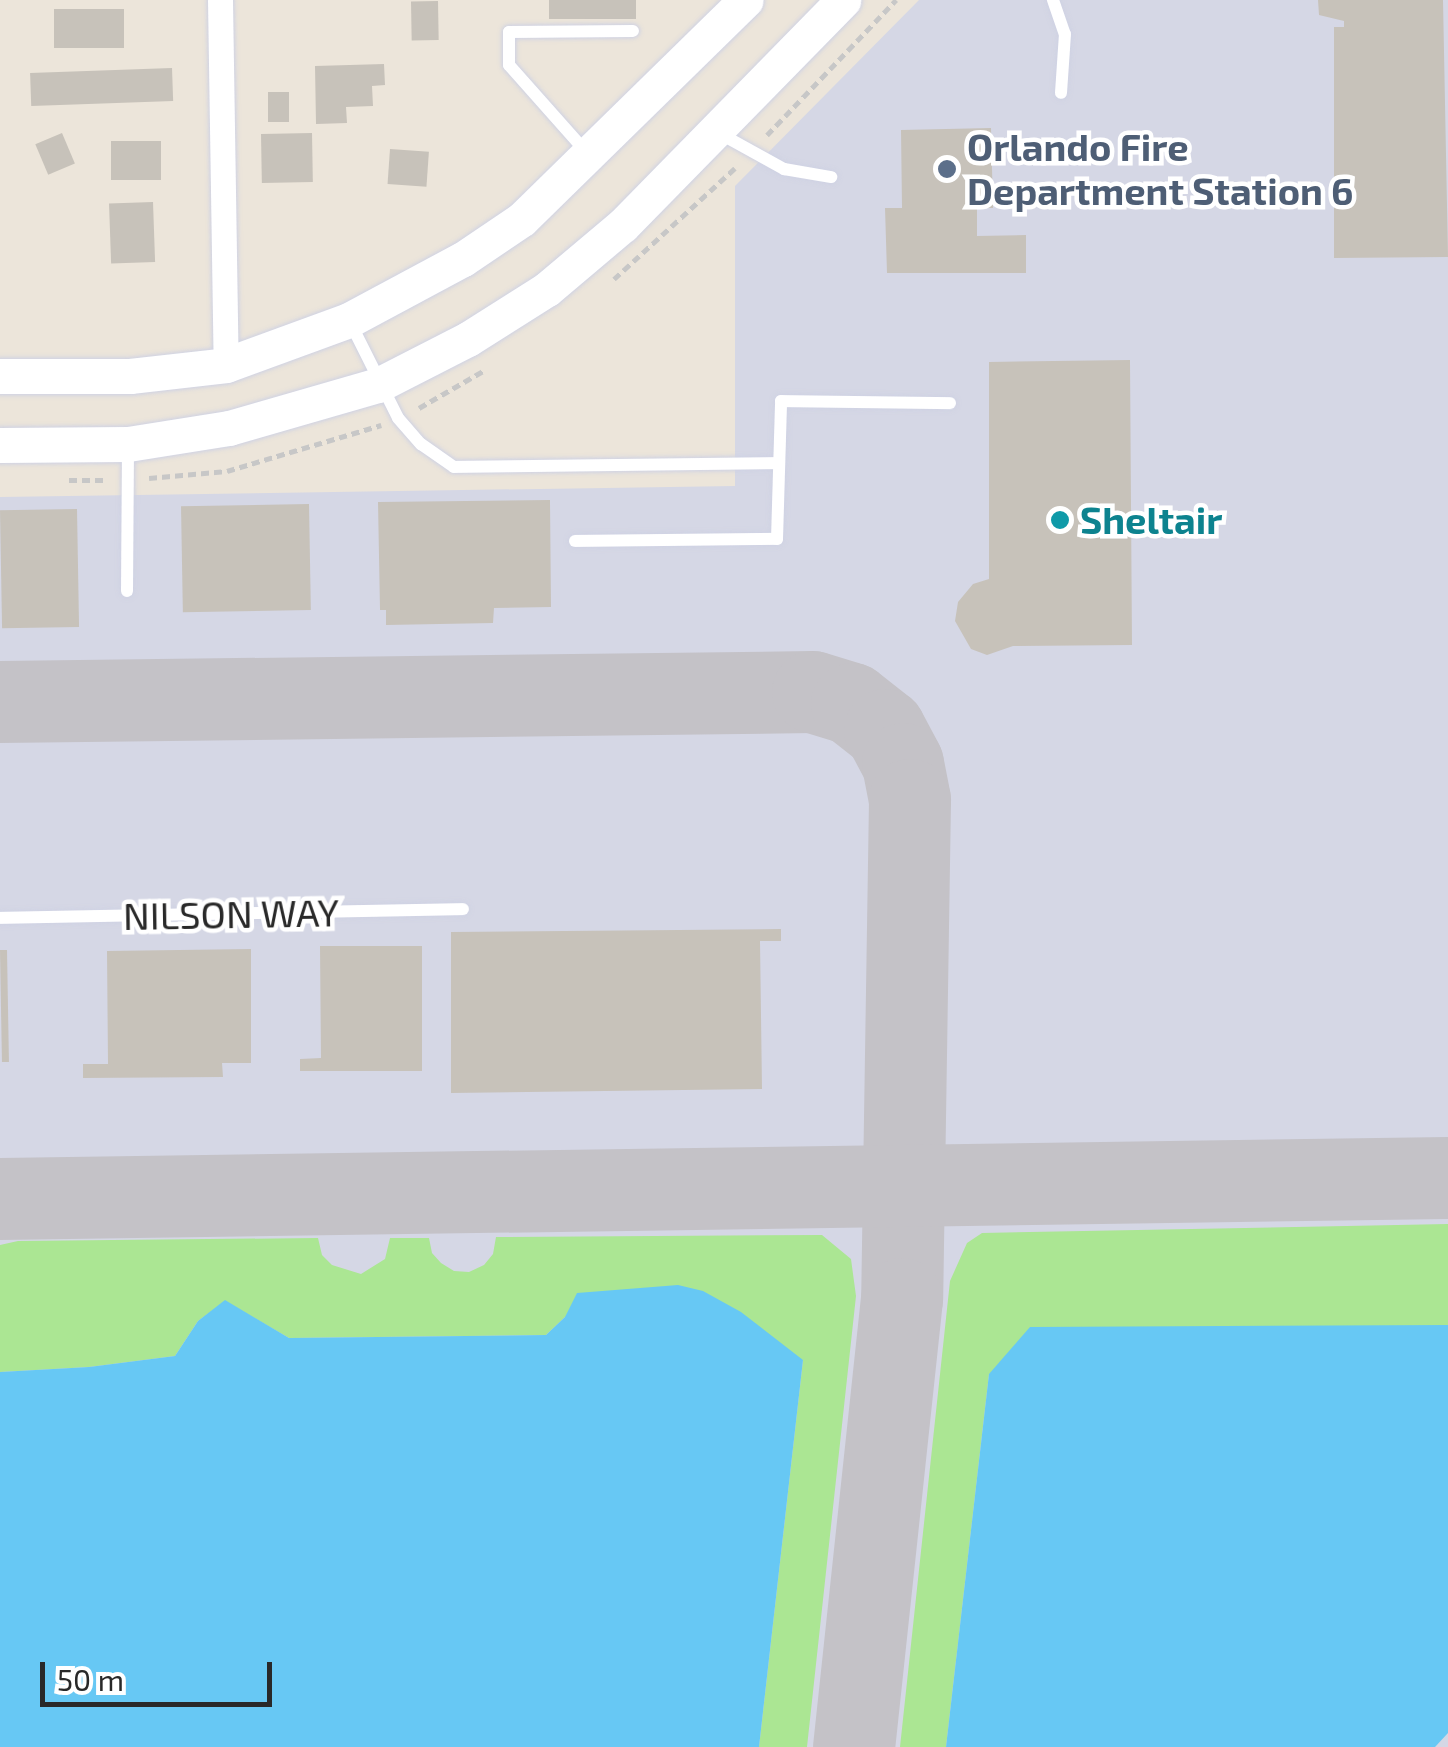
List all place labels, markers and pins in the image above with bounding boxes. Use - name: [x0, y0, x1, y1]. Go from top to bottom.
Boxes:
- place label: Orlando Fire Department Station 6: [967, 124, 1354, 213]
- marker: Orlando Fire Department Station 6: [936, 158, 958, 180]
- place label: Sheltair: [1080, 497, 1222, 543]
- marker: Sheltair: [1049, 509, 1071, 531]

